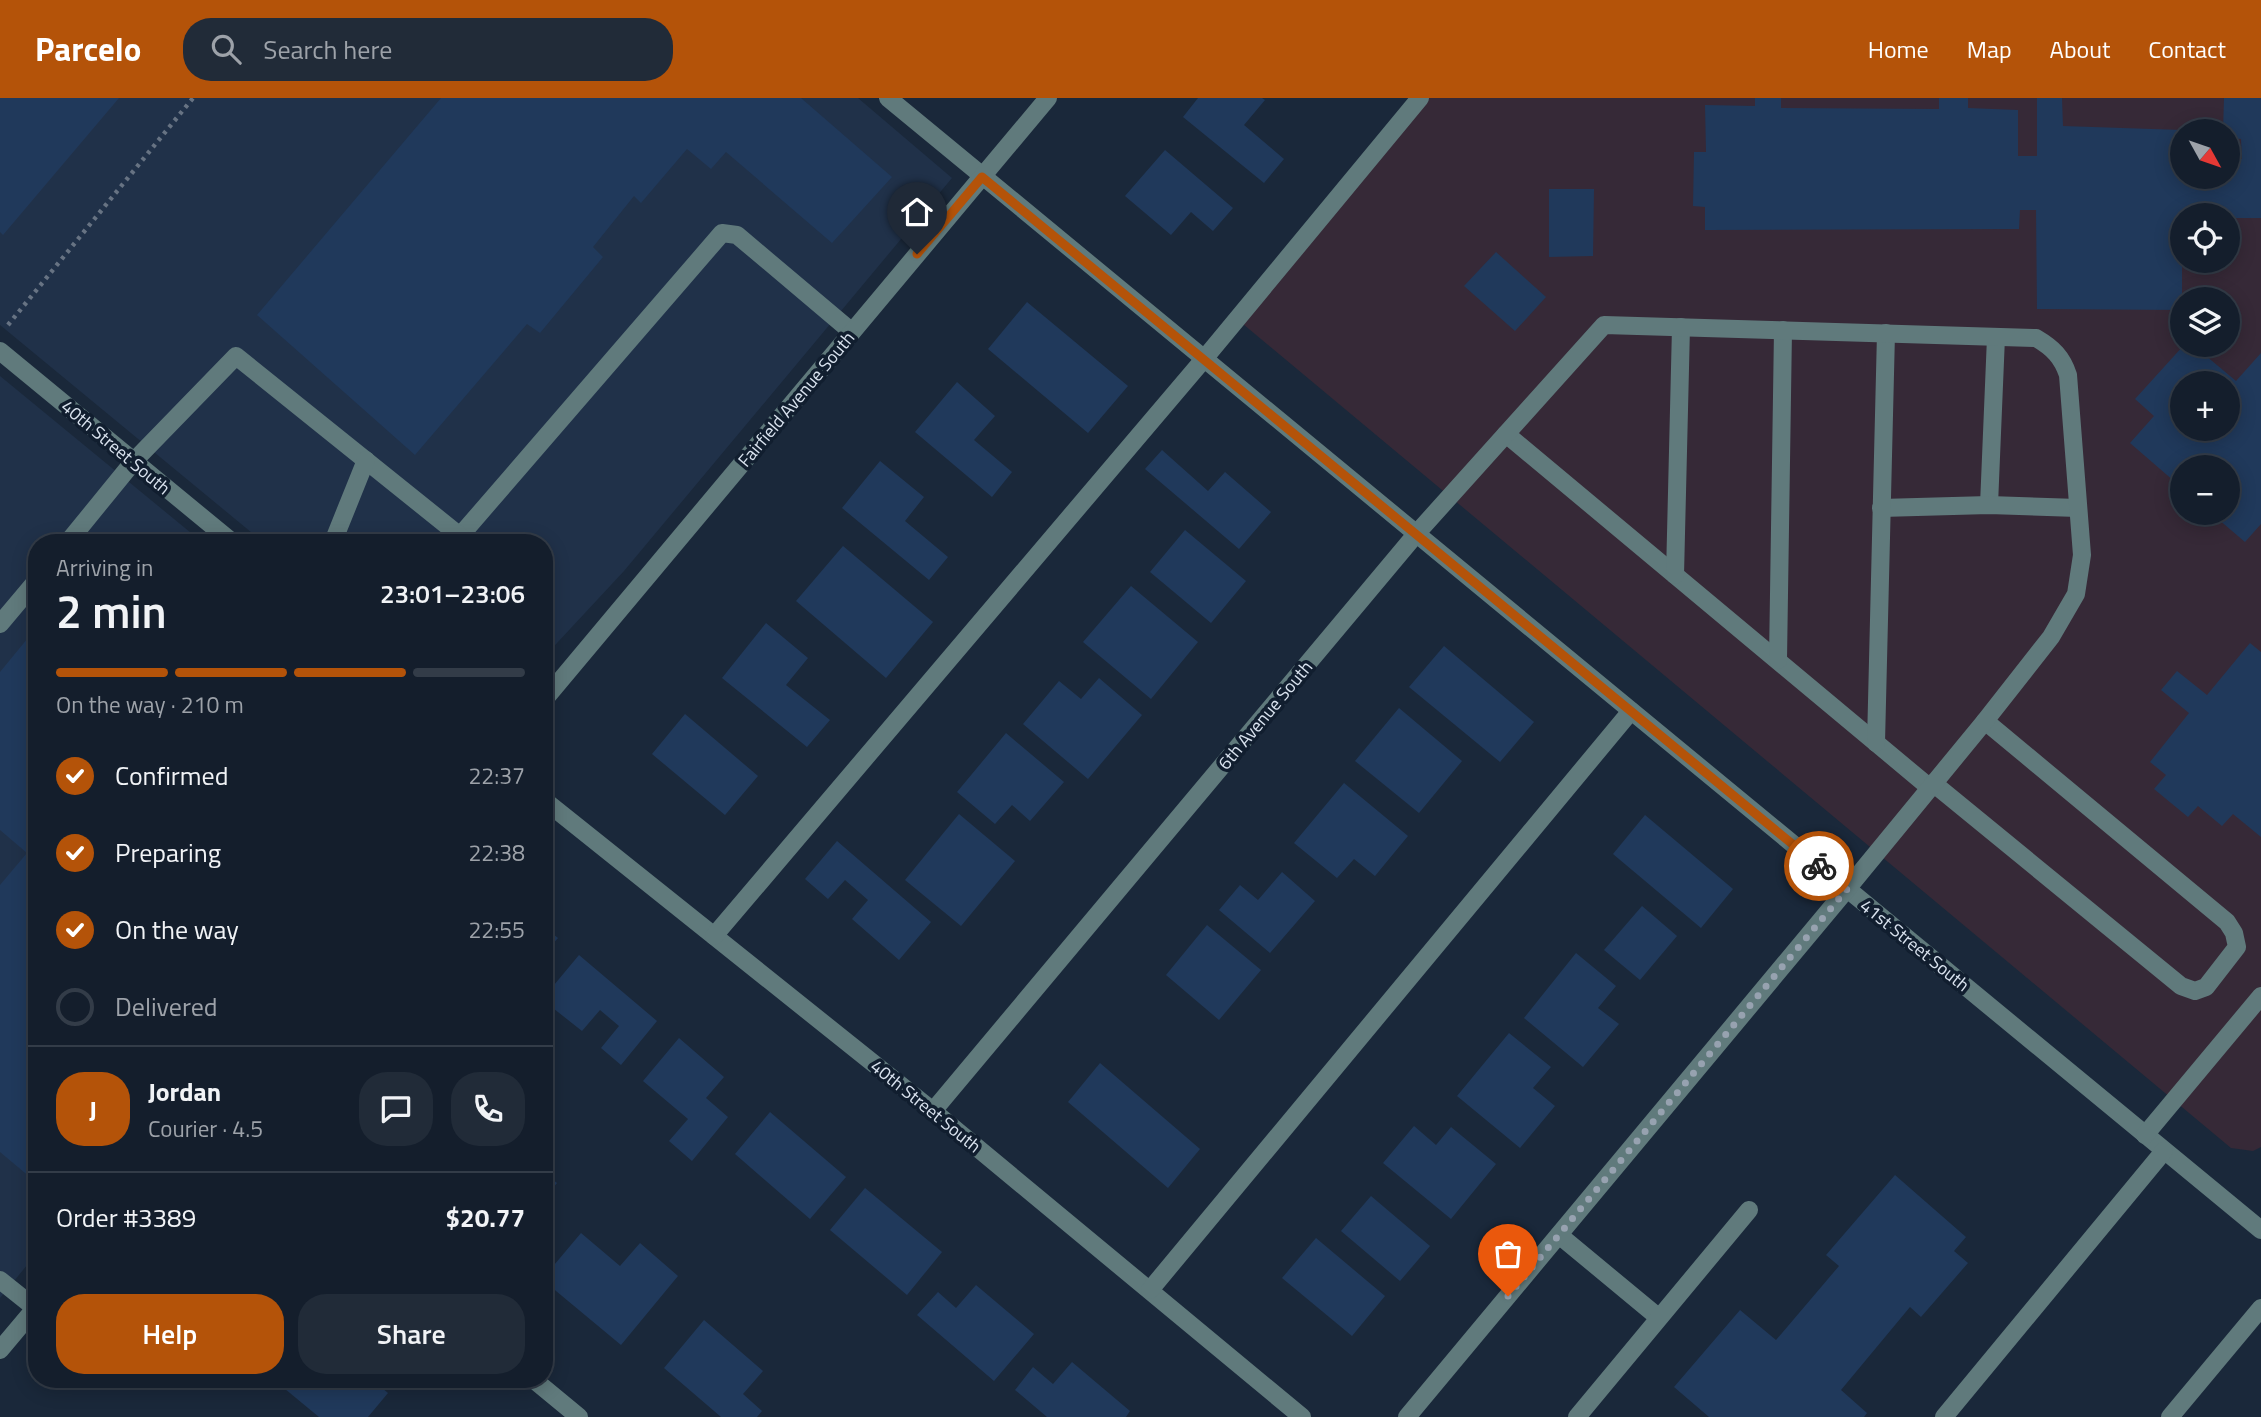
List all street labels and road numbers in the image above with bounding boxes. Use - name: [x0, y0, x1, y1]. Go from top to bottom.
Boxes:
- street label: Fairfield Avenue South: [731, 325, 861, 473]
- street label: 40th Street South: [56, 393, 176, 501]
- street label: 6th Avenue South: [1211, 655, 1319, 775]
- street label: 41st Street South: [1854, 892, 1976, 998]
- street label: 40th Street South: [865, 1053, 987, 1159]

